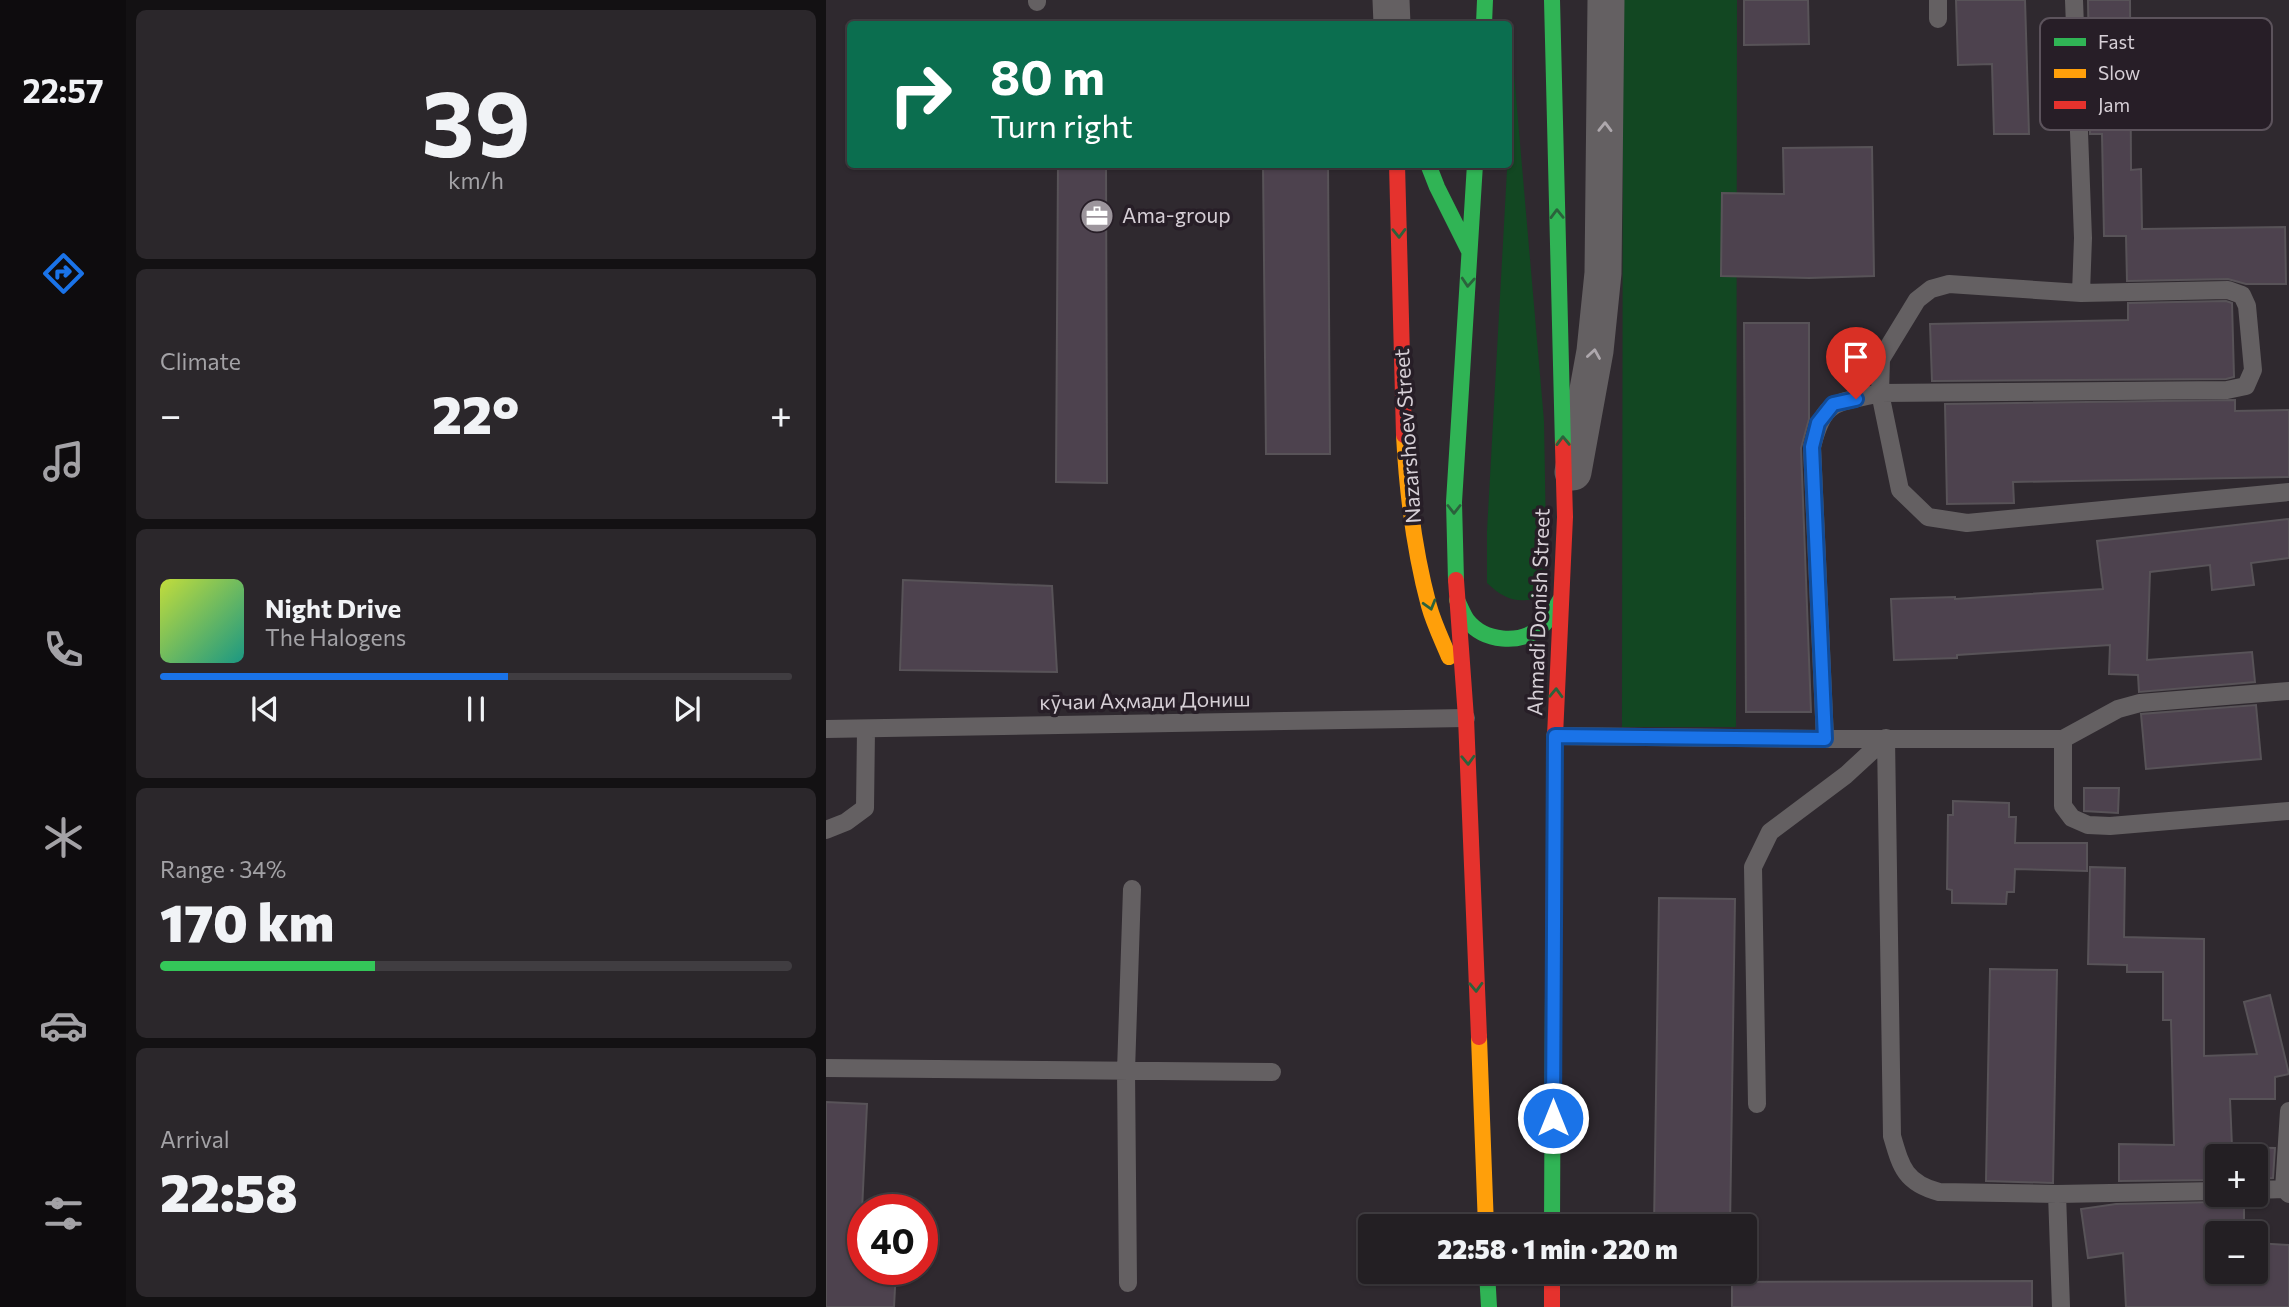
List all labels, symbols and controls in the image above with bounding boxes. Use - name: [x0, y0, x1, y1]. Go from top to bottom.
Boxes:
- legend: [2040, 18, 2272, 130]
- text: Fast: [2098, 30, 2135, 53]
- text: 80 m: [990, 45, 1105, 105]
- icon: right: [875, 49, 966, 140]
- text: Slow: [2098, 61, 2140, 84]
- text: 39: [421, 64, 531, 176]
- text: 22:57: [22, 70, 104, 110]
- text: Jam: [2098, 93, 2130, 116]
- text: Turn right: [990, 105, 1133, 145]
- one-way arrow: [1597, 121, 1613, 132]
- text: km/h: [448, 166, 504, 194]
- office icon: Ama-group: [1078, 197, 1116, 235]
- place label: Ama-group: [1122, 202, 1231, 227]
- one-way arrow: [1549, 208, 1564, 219]
- one-way arrow: [1391, 228, 1407, 238]
- icon: directions: [39, 249, 88, 298]
- one-way arrow: [1460, 276, 1475, 287]
- pin: [1826, 327, 1886, 399]
- icon: arrive: [1837, 338, 1875, 376]
- text: Climate: [160, 347, 241, 375]
- street label: Nazarshoev Street: [1388, 348, 1425, 524]
- one-way arrow: [1587, 348, 1602, 360]
- text: 22°: [432, 381, 519, 445]
- text: −: [160, 390, 182, 437]
- text: +: [770, 390, 792, 437]
- one-way arrow: [1555, 436, 1570, 447]
- icon: music: [39, 437, 88, 486]
- one-way arrow: [1446, 504, 1462, 514]
- street label: Ahmadi Donish Street: [1521, 508, 1554, 716]
- text: Night Drive: [265, 592, 401, 623]
- one-way arrow: [1422, 598, 1436, 610]
- text: The Halogens: [265, 623, 406, 651]
- icon: phone: [39, 625, 88, 674]
- street label: кӯчаи Аҳмади Дониш: [1039, 685, 1251, 714]
- one-way arrow: [1549, 687, 1564, 698]
- icon: previous: [246, 690, 284, 728]
- icon: pause: [457, 690, 495, 728]
- icon: next: [668, 690, 706, 728]
- one-way arrow: [1460, 755, 1475, 766]
- icon: climate: [39, 813, 88, 862]
- text: Range · 34%: [160, 855, 286, 883]
- text: 170 km: [160, 889, 334, 953]
- one-way arrow: [1469, 982, 1484, 993]
- icon: car: [39, 1001, 88, 1050]
- position arrow: [1516, 1081, 1590, 1155]
- text: Arrival: [160, 1125, 230, 1153]
- map controls: [2205, 1144, 2268, 1284]
- button: +: [2205, 1144, 2268, 1207]
- text: 22:58: [160, 1159, 298, 1223]
- icon: filters: [39, 1189, 88, 1238]
- speed limit sign: 40: [847, 1194, 938, 1285]
- button: −: [2205, 1221, 2268, 1284]
- text: 22:58 · 1 min · 220 m: [1437, 1233, 1678, 1264]

